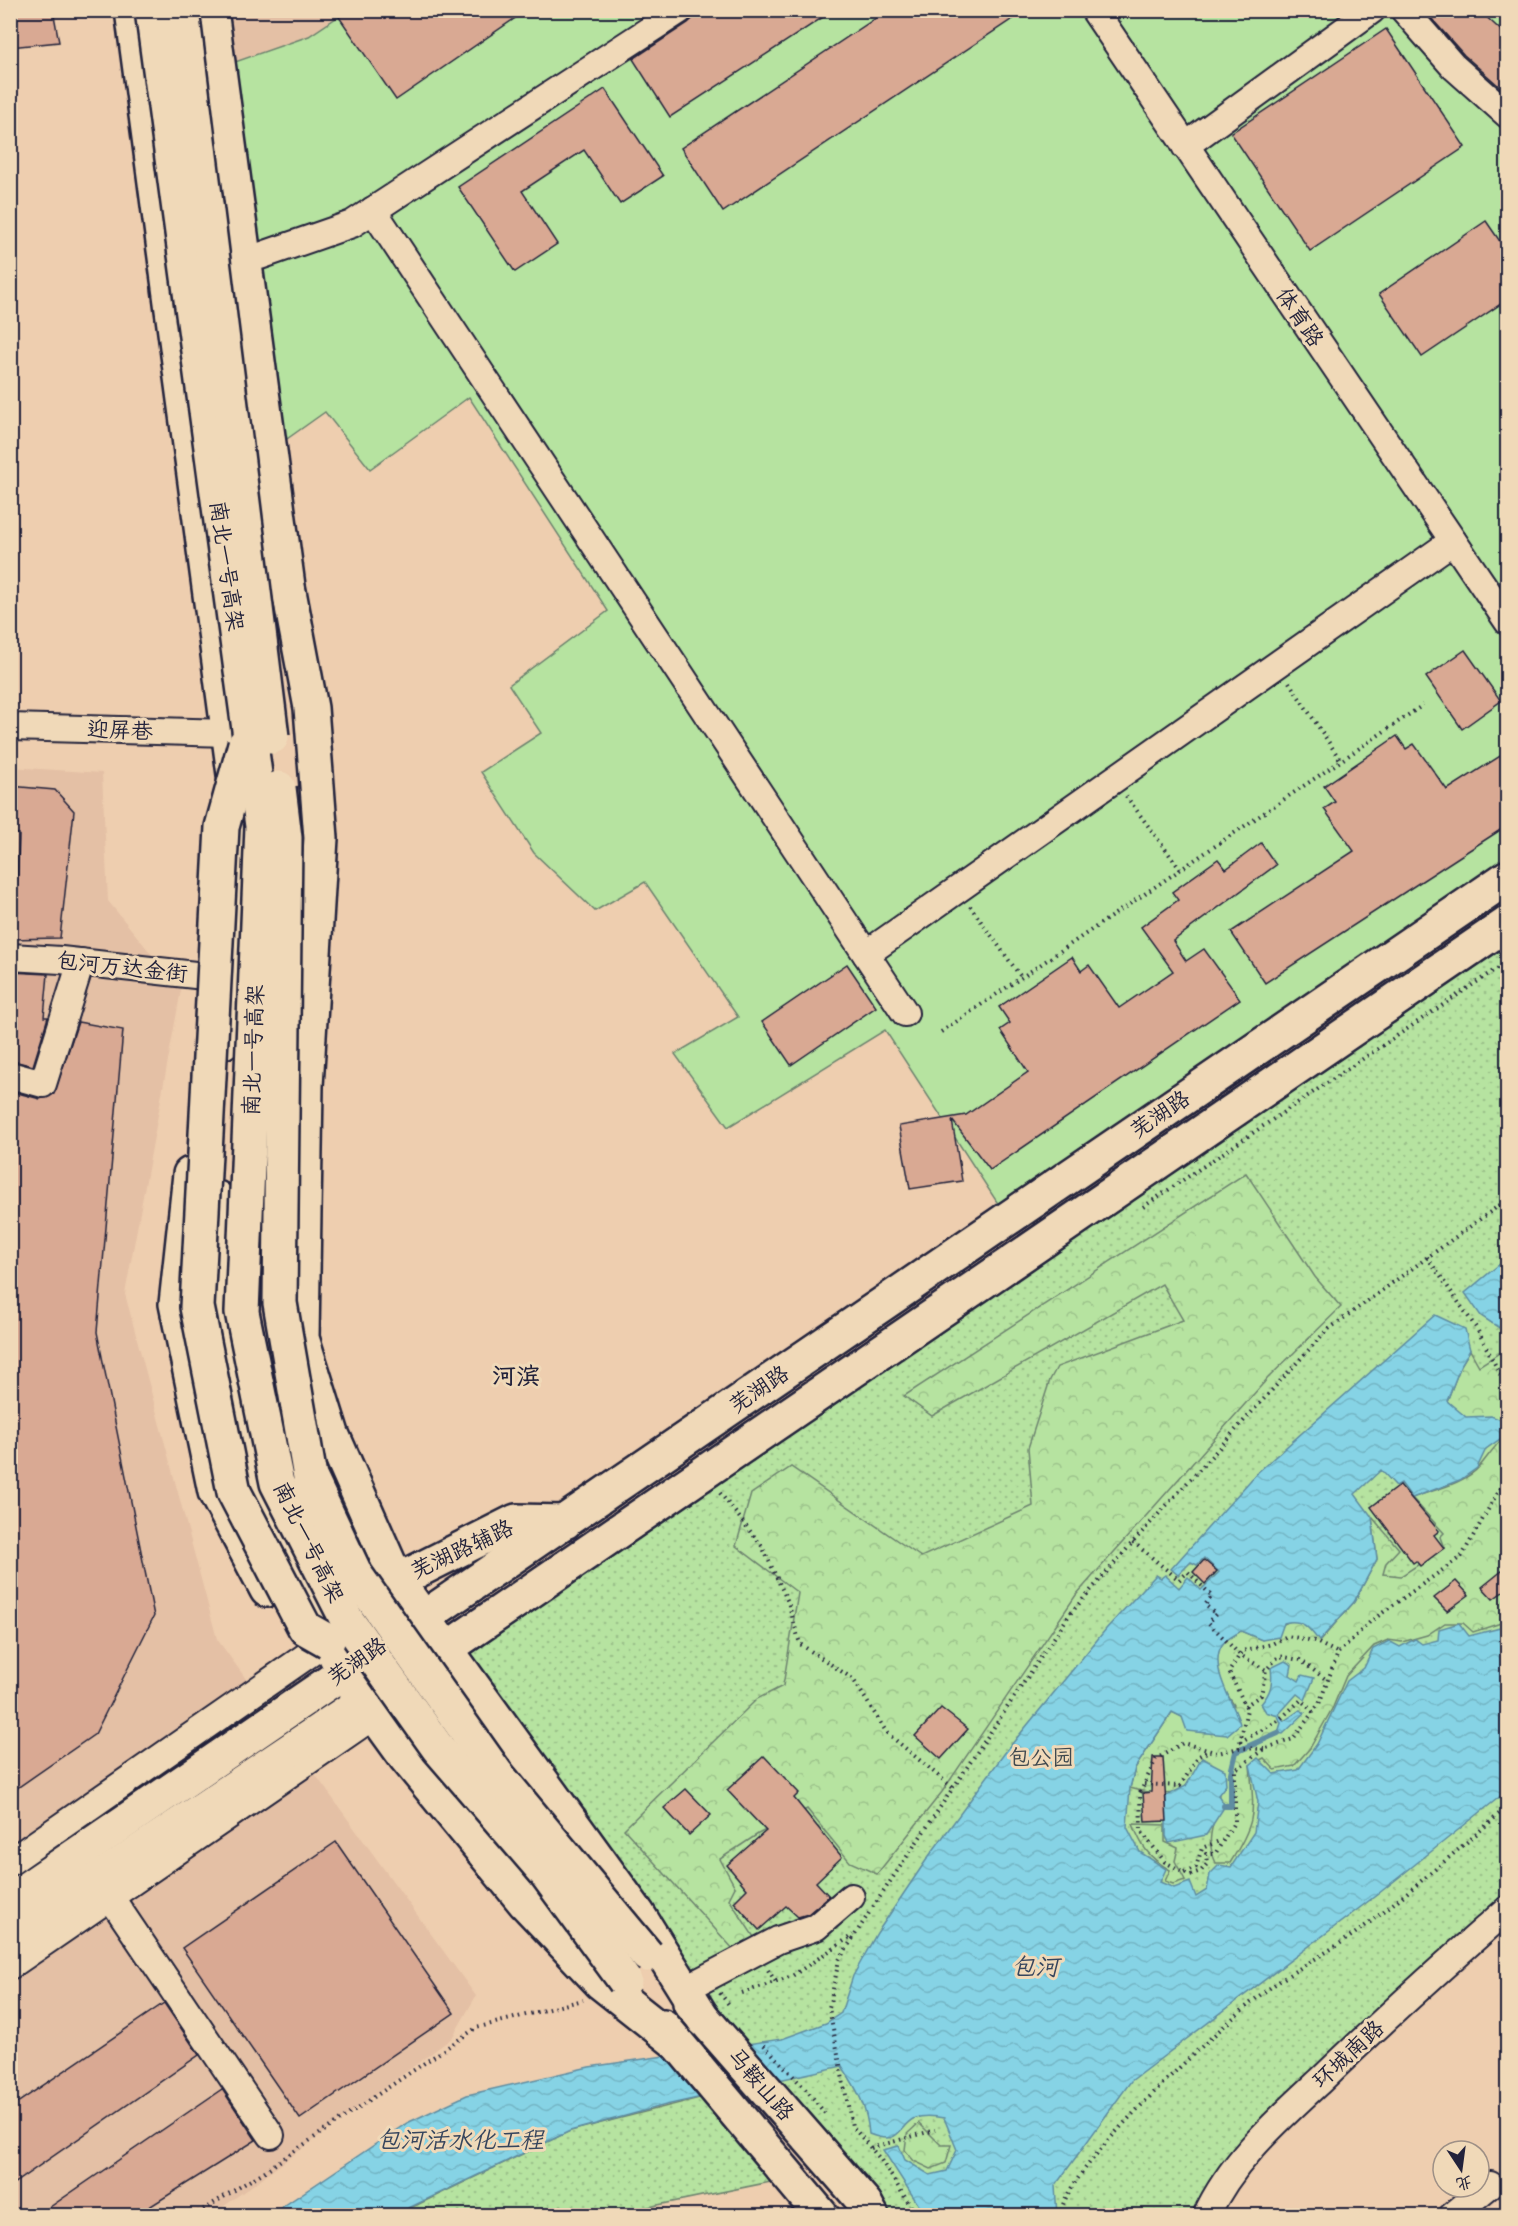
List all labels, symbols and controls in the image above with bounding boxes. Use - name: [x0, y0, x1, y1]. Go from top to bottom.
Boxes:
- street label: 体育路: [1270, 282, 1330, 352]
- street label: 南北一号高架: [203, 499, 251, 633]
- street label: 迎屏巷: [87, 714, 153, 746]
- street label: 包河万达金街: [55, 946, 189, 988]
- street label: 南北一号高架: [236, 984, 270, 1116]
- street label: 芜湖路: [1125, 1084, 1195, 1144]
- street label: 芜湖路: [724, 1359, 794, 1419]
- district label: 河滨: [492, 1360, 540, 1392]
- street label: 南北一号高架: [267, 1476, 351, 1608]
- street label: 芜湖路辅路: [406, 1513, 518, 1585]
- street label: 芜湖路: [322, 1630, 392, 1692]
- park label: 包公园: [1008, 1743, 1074, 1772]
- water label: 包河: [1011, 1951, 1063, 1983]
- street label: 环城南路: [1306, 2013, 1390, 2095]
- street label: 马鞍山路: [721, 2041, 801, 2127]
- water label: 包河活水化工程: [376, 2124, 545, 2156]
- north arrow: [1431, 2139, 1491, 2199]
- text: 北: [1454, 2171, 1474, 2195]

